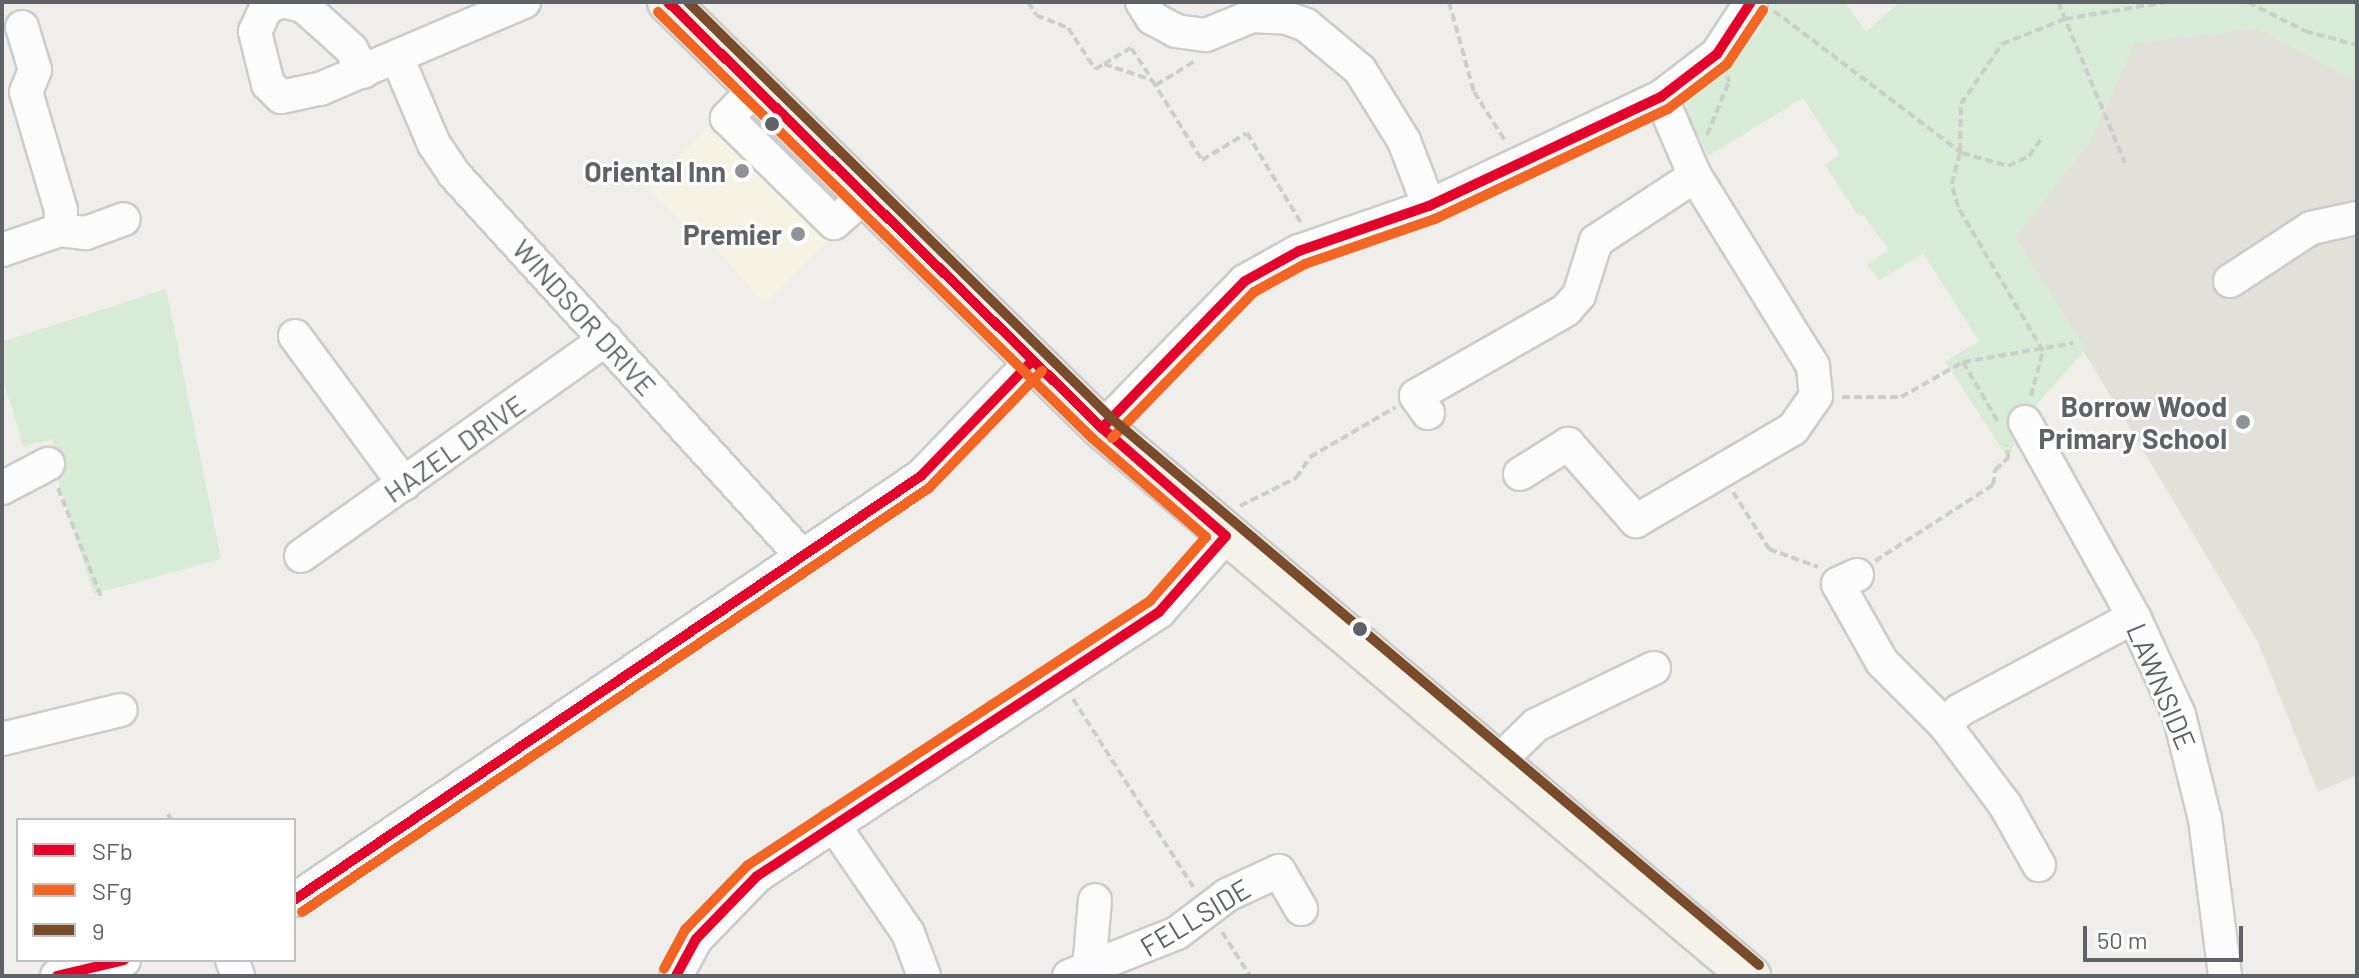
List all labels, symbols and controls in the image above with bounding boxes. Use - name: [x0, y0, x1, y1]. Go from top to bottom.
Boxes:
- unlabelled marker: [764, 116, 780, 132]
- place label: Oriental Inn: [584, 154, 726, 188]
- marker: Oriental Inn: [733, 162, 751, 180]
- place label: Premier: [683, 217, 782, 251]
- marker: Premier: [789, 225, 807, 243]
- street label: WINDSOR DRIVE: [506, 232, 664, 402]
- street label: HAZEL DRIVE: [377, 387, 531, 509]
- place label: Borrow Wood Primary School: [2039, 389, 2227, 455]
- marker: Borrow Wood Primary School: [2234, 413, 2252, 431]
- street label: LAWNSIDE: [2120, 618, 2204, 754]
- unlabelled marker: [1352, 621, 1368, 637]
- legend: [16, 818, 296, 962]
- text: SFb: [92, 836, 133, 865]
- street label: FELLSIDE: [1134, 871, 1256, 963]
- text: SFg: [92, 876, 132, 905]
- scale bar: [2087, 910, 2247, 960]
- text: 9: [92, 916, 105, 945]
- text: 50 m: [2097, 925, 2148, 954]

